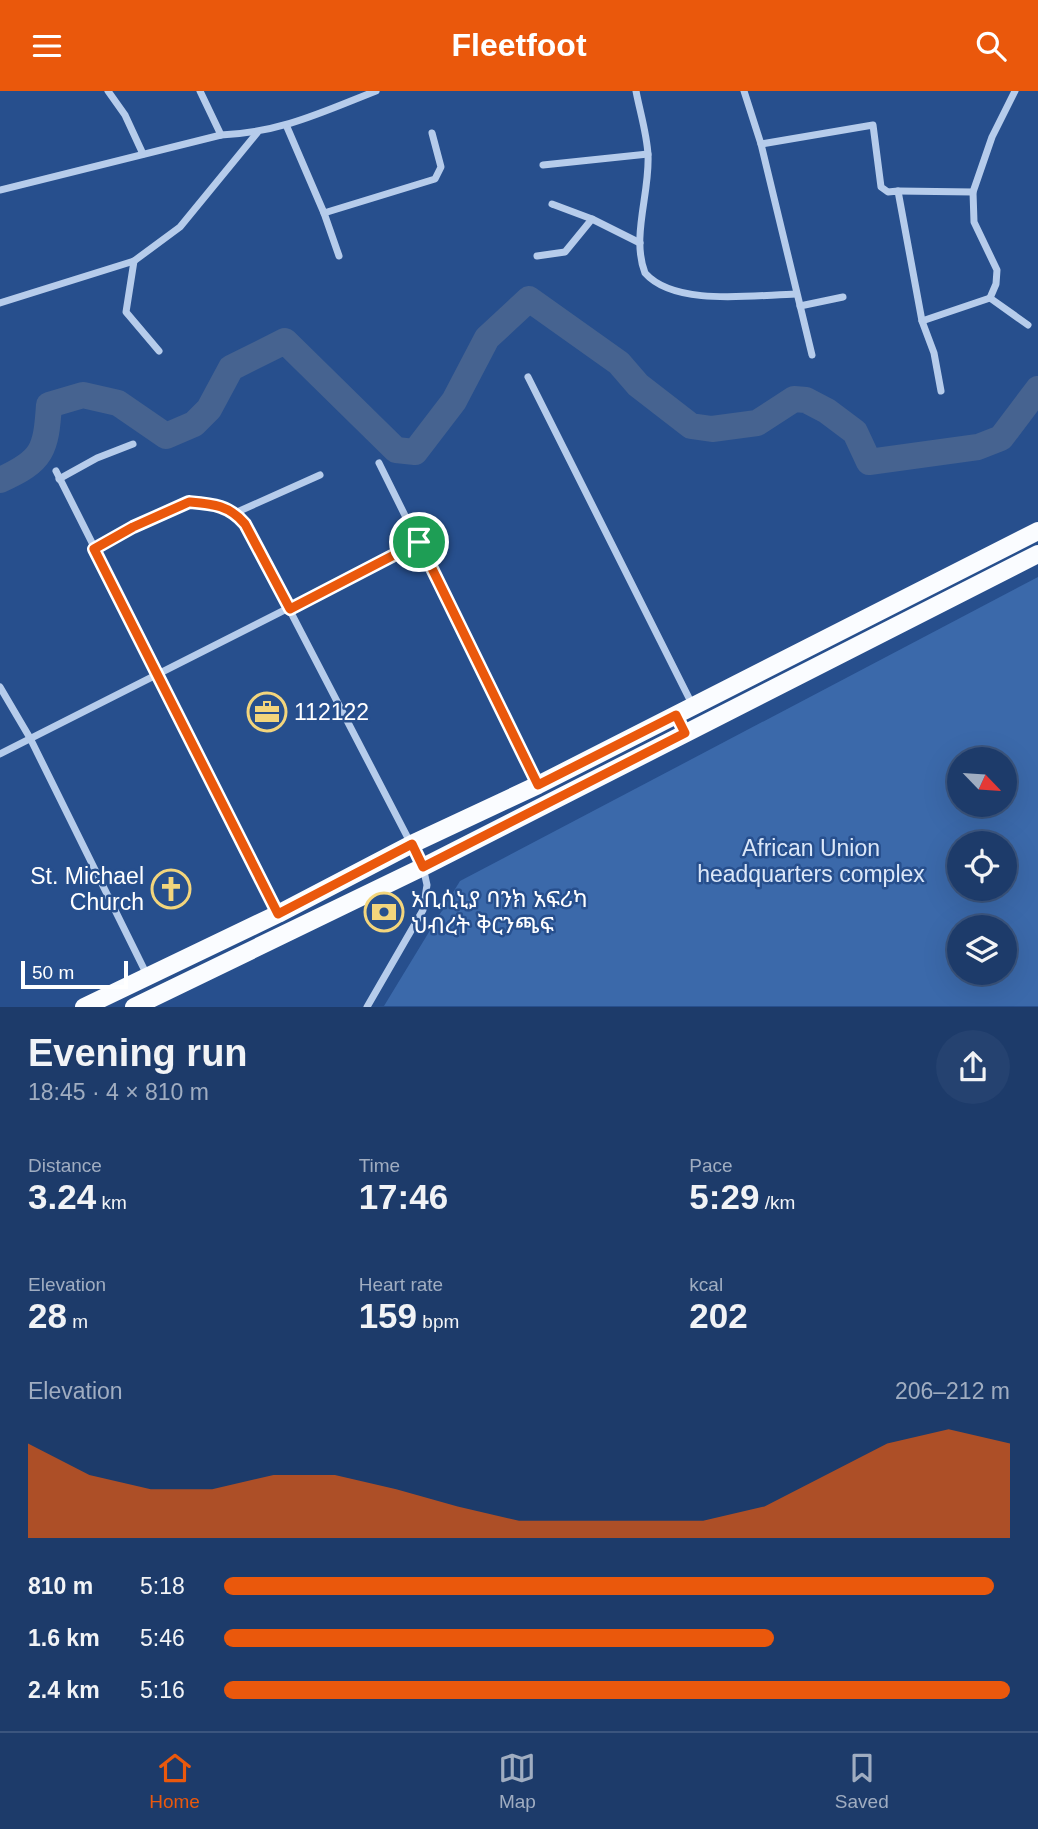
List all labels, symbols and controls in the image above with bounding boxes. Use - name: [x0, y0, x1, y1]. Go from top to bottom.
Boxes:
- icon: menu: [28, 27, 66, 65]
- text: Fleetfoot: [451, 27, 587, 63]
- icon: search: [972, 27, 1010, 65]
- pin: [389, 512, 449, 572]
- icon: arrive: [400, 523, 438, 561]
- office icon: 112122: [246, 691, 288, 733]
- place label: 112122: [294, 699, 369, 725]
- north arrow: [947, 747, 1017, 817]
- map controls: [947, 747, 1017, 985]
- button: locate: [947, 831, 1017, 901]
- park label: African Union headquarters complex: [697, 835, 925, 887]
- place label: St. Michael Church: [30, 863, 144, 915]
- church icon: St. Michael Church: [150, 868, 192, 910]
- place label: አቢሲኒያ ባንክ አፍሪካ ህብረት ቅርንጫፍ: [411, 886, 588, 938]
- bank icon: አቢሲኒያ ባንክ አፍሪካ ህብረት ቅርንጫፍ: [363, 891, 405, 933]
- button: layers: [947, 915, 1017, 985]
- scale bar: [21, 957, 128, 989]
- text: 50 m: [32, 962, 74, 983]
- button: share: [936, 1030, 1010, 1104]
- text: Evening run: [28, 1032, 248, 1074]
- text: 18:45 · 4 × 810 m: [28, 1079, 209, 1105]
- text: Distance: [28, 1155, 102, 1176]
- text: Time: [359, 1155, 400, 1176]
- text: Pace: [689, 1155, 733, 1176]
- text: 3.24: [28, 1177, 96, 1216]
- text: 17:46: [359, 1177, 448, 1216]
- text: 5:29: [689, 1177, 759, 1216]
- text: km: [96, 1192, 127, 1213]
- text: /km: [759, 1192, 795, 1213]
- text: Elevation: [28, 1274, 106, 1295]
- text: Heart rate: [359, 1274, 443, 1295]
- text: kcal: [689, 1274, 723, 1295]
- text: 28: [28, 1296, 67, 1335]
- text: 159: [359, 1296, 417, 1335]
- text: 202: [689, 1296, 748, 1335]
- text: m: [67, 1311, 88, 1332]
- text: bpm: [417, 1311, 459, 1332]
- text: Elevation: [28, 1378, 123, 1404]
- text: 206–212 m: [895, 1378, 1010, 1404]
- text: 810 m: [28, 1573, 93, 1599]
- text: 5:18: [140, 1573, 185, 1599]
- text: 1.6 km: [28, 1625, 100, 1651]
- text: 5:46: [140, 1625, 185, 1651]
- text: 2.4 km: [28, 1677, 100, 1703]
- text: 5:16: [140, 1677, 185, 1703]
- tab: Home: [149, 1749, 200, 1813]
- tab: Map: [498, 1749, 536, 1813]
- tab: Saved: [835, 1749, 889, 1813]

